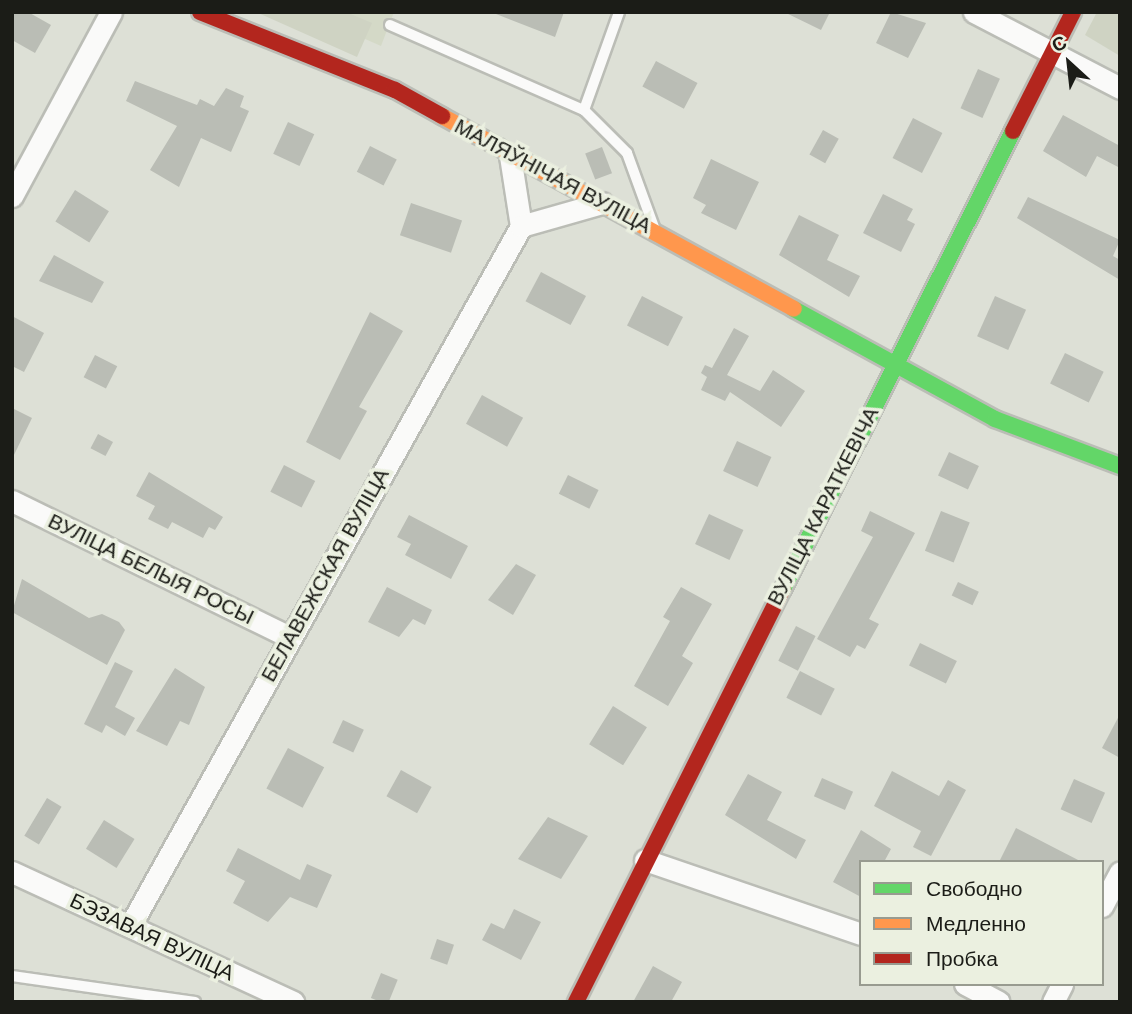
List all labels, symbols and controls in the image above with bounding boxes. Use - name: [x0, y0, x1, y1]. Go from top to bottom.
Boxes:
- north arrow: [1034, 28, 1104, 98]
- text: С: [1048, 31, 1070, 56]
- street label: МАЛЯЎНІЧАЯ ВУЛІЦА: [450, 113, 656, 239]
- street label: ВУЛІЦА КАРАТКЕВІЧА: [762, 403, 884, 609]
- street label: БЕЛАВЕЖСКАЯ ВУЛІЦА: [256, 464, 394, 686]
- street label: ВУЛІЦА БЕЛЫЯ РОСЫ: [44, 508, 258, 630]
- legend: [859, 860, 1104, 986]
- text: Свободно: [926, 877, 1023, 900]
- street label: БЭЗАВАЯ ВУЛІЦА: [66, 888, 238, 986]
- text: Медленно: [926, 912, 1026, 935]
- text: Пробка: [926, 947, 998, 970]

